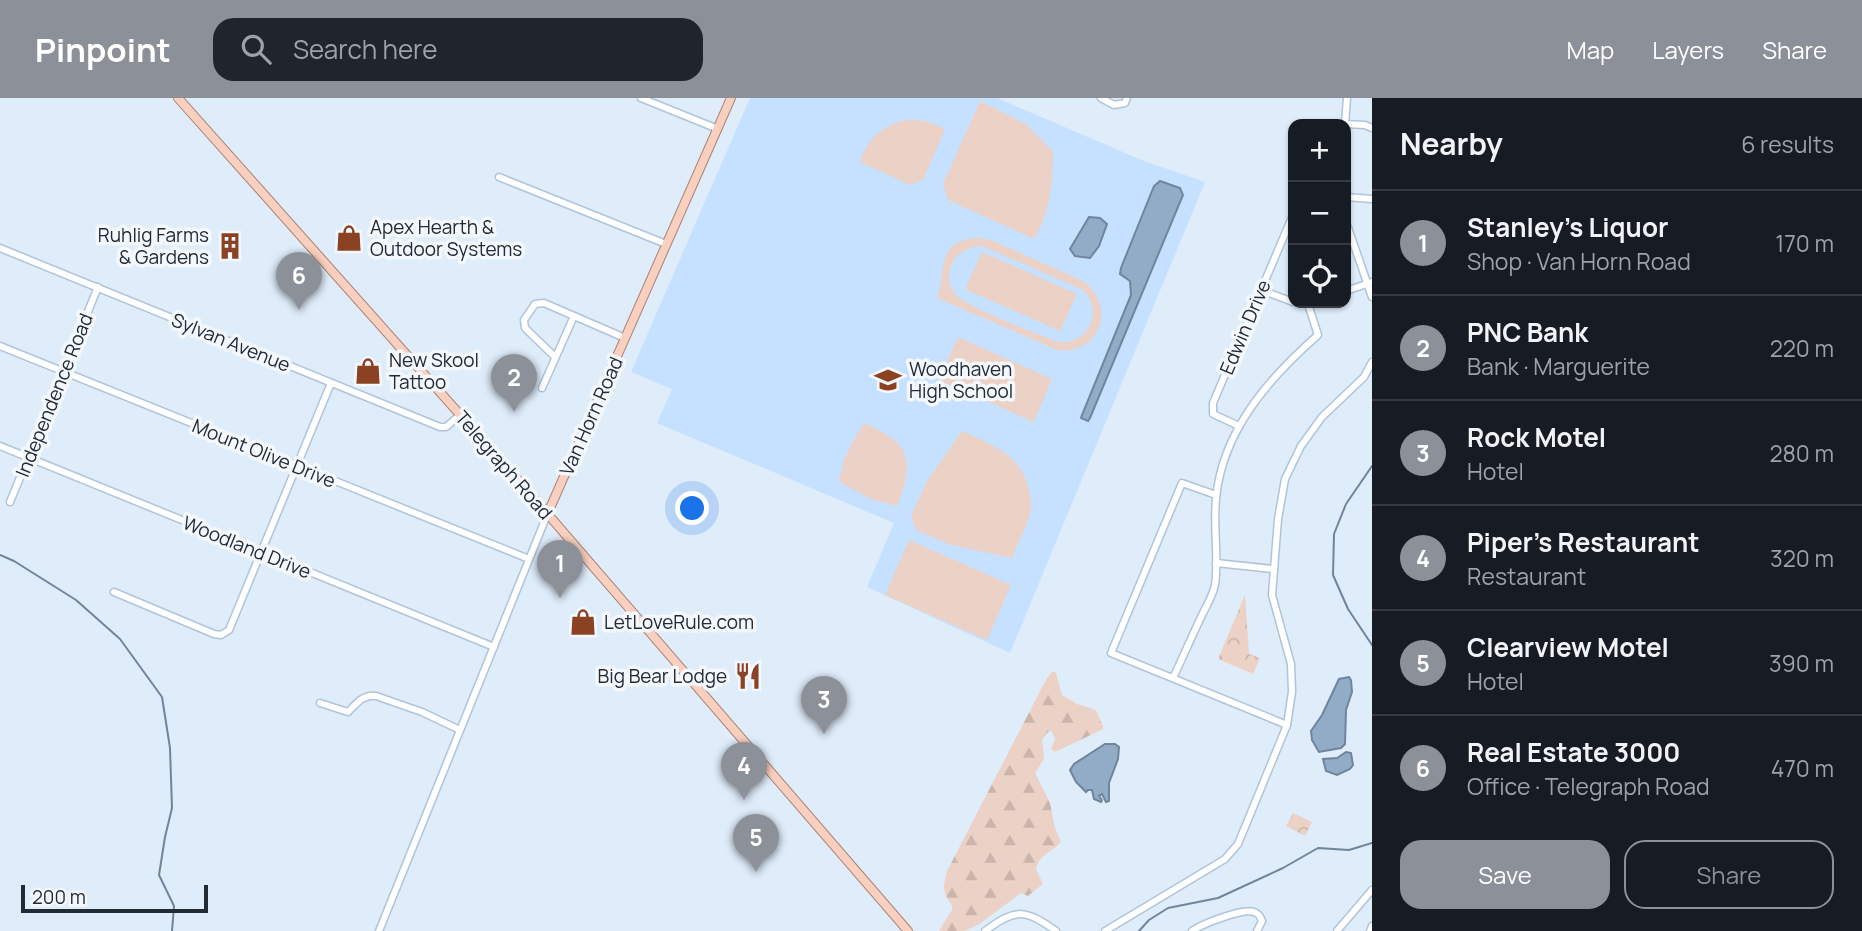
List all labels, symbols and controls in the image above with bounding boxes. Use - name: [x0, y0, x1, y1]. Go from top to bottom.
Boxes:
- search box: [213, 18, 703, 81]
- text: Pinpoint: [35, 27, 171, 72]
- icon: search: [237, 30, 275, 68]
- text: Search here: [293, 31, 437, 67]
- text: Map: [1567, 33, 1614, 66]
- text: Layers: [1652, 33, 1724, 66]
- text: Share: [1762, 33, 1827, 66]
- map controls: [1288, 119, 1351, 308]
- button: +: [1288, 119, 1351, 182]
- text: Nearby: [1400, 123, 1503, 164]
- text: 6 results: [1741, 128, 1834, 160]
- button: −: [1288, 182, 1351, 245]
- text: Stanley's Liquor: [1467, 209, 1668, 245]
- place label: Apex Hearth & Outdoor Systems: [370, 214, 522, 262]
- place label: Ruhlig Farms & Gardens: [98, 222, 209, 270]
- shop icon: Apex Hearth & Outdoor Systems: [334, 223, 364, 253]
- text: 1: [1418, 227, 1428, 259]
- text: 170 m: [1775, 227, 1834, 259]
- building icon: Ruhlig Farms & Gardens: [215, 231, 245, 261]
- button: locate: [1288, 245, 1351, 308]
- text: Shop · Van Horn Road: [1467, 245, 1691, 277]
- pin: 6: [276, 252, 322, 310]
- street label: Edwin Drive: [1213, 276, 1277, 378]
- street label: Sylvan Avenue: [168, 306, 294, 378]
- street label: Independence Road: [9, 309, 99, 481]
- text: PNC Bank: [1467, 314, 1588, 350]
- text: 2: [1416, 332, 1430, 364]
- text: 220 m: [1770, 332, 1834, 364]
- place label: New Skool Tattoo: [389, 347, 479, 395]
- text: Bank · Marguerite: [1467, 350, 1650, 382]
- street label: Van Horn Road: [553, 352, 629, 480]
- pin: 2: [491, 354, 537, 412]
- shop icon: New Skool Tattoo: [353, 356, 383, 386]
- place label: Woodhaven High School: [909, 356, 1013, 404]
- school or university icon: Woodhaven High School: [873, 365, 903, 395]
- street label: Telegraph Road: [450, 405, 558, 525]
- street label: Mount Olive Drive: [188, 412, 340, 494]
- text: Rock Motel: [1467, 419, 1606, 455]
- text: 3: [1416, 437, 1430, 469]
- text: 280 m: [1769, 437, 1834, 469]
- text: Hotel: [1467, 455, 1524, 487]
- your location: [675, 491, 709, 525]
- street label: Woodland Drive: [179, 509, 315, 585]
- text: Piper's Restaurant: [1467, 524, 1699, 560]
- pin: 1: [537, 540, 583, 598]
- text: 4: [1416, 542, 1430, 574]
- text: 320 m: [1770, 542, 1834, 574]
- text: Restaurant: [1467, 560, 1586, 592]
- shop icon: LetLoveRule.com: [568, 607, 598, 637]
- place label: LetLoveRule.com: [604, 609, 754, 635]
- text: Clearview Motel: [1467, 629, 1669, 665]
- text: 5: [1416, 647, 1430, 679]
- text: 390 m: [1769, 647, 1834, 679]
- restaurant icon: Big Bear Lodge: [733, 661, 763, 691]
- place label: Big Bear Lodge: [598, 663, 727, 689]
- text: Hotel: [1467, 665, 1524, 697]
- pin: 3: [801, 676, 847, 734]
- text: Real Estate 3000: [1467, 734, 1680, 770]
- pin: 4: [721, 742, 767, 800]
- text: 6: [1416, 752, 1430, 784]
- text: 470 m: [1771, 752, 1834, 784]
- text: Office · Telegraph Road: [1467, 770, 1710, 802]
- pin: 5: [733, 814, 779, 872]
- button: Save: [1400, 840, 1610, 909]
- button: Share: [1624, 840, 1834, 909]
- scale bar: [21, 882, 208, 914]
- text: 200 m: [32, 884, 86, 910]

